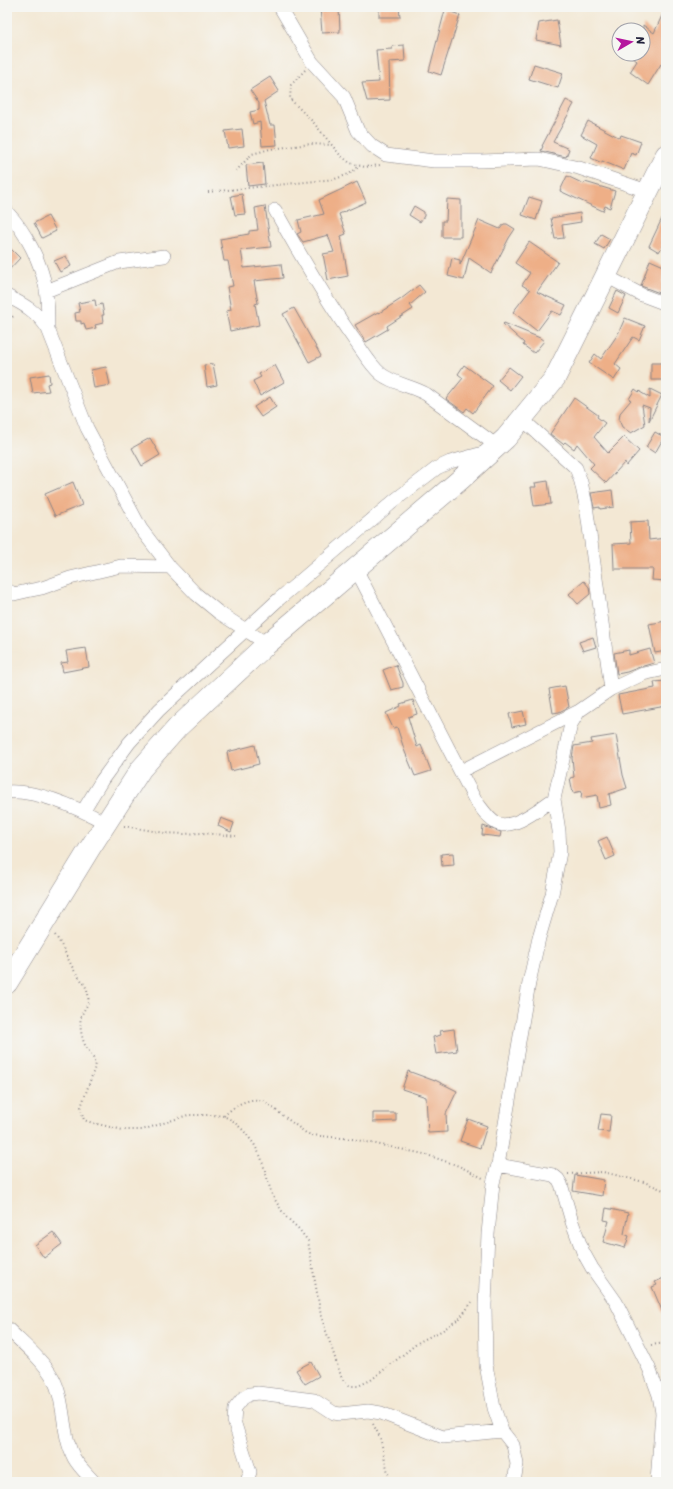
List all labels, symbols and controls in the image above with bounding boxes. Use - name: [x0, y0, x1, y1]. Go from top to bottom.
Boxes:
- north arrow: [611, 22, 651, 62]
- text: N: [630, 34, 650, 46]

